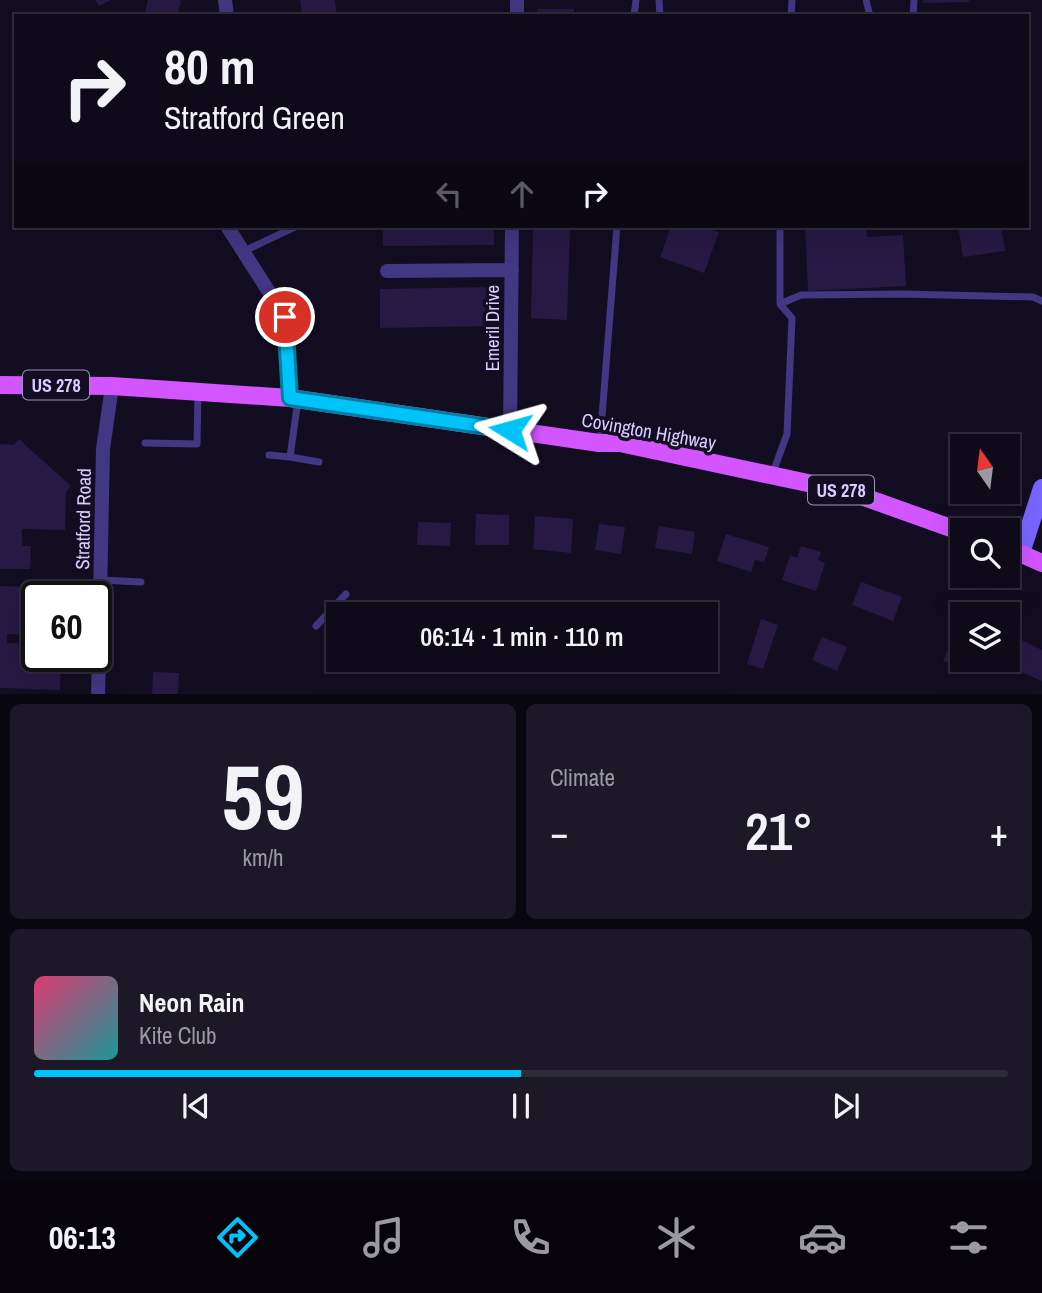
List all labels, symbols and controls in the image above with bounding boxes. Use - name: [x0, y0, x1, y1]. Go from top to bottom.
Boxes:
- text: 80 m: [164, 33, 256, 99]
- icon: right: [49, 42, 140, 133]
- text: Stratford Green: [164, 96, 345, 139]
- icon: left: [430, 175, 468, 213]
- icon: ahead: [503, 175, 541, 213]
- icon: right: [576, 175, 614, 213]
- street label: Emeril Drive: [479, 285, 505, 371]
- pin: [255, 287, 315, 347]
- icon: arrive: [266, 298, 304, 336]
- road number: US 278: [23, 370, 89, 400]
- position arrow: [473, 393, 547, 467]
- street label: Covington Highway: [580, 406, 718, 456]
- north arrow: [950, 434, 1020, 504]
- map controls: [950, 434, 1020, 672]
- street label: Stratford Road: [69, 468, 97, 570]
- road number: US 278: [808, 476, 874, 504]
- button: search: [950, 518, 1020, 588]
- speed limit sign: 60: [21, 581, 112, 672]
- button: layers: [950, 602, 1020, 672]
- text: 06:14 · 1 min · 110 m: [420, 619, 624, 654]
- text: 59: [222, 735, 305, 857]
- text: Climate: [550, 762, 615, 793]
- text: 21°: [745, 796, 813, 866]
- text: −: [550, 807, 568, 858]
- text: +: [990, 807, 1008, 858]
- text: km/h: [243, 842, 283, 873]
- text: Neon Rain: [139, 985, 244, 1020]
- text: Kite Club: [139, 1020, 217, 1051]
- icon: previous: [177, 1087, 215, 1125]
- icon: pause: [502, 1087, 540, 1125]
- icon: next: [827, 1087, 865, 1125]
- icon: directions: [213, 1213, 262, 1262]
- icon: music: [359, 1213, 408, 1262]
- icon: phone: [506, 1213, 555, 1262]
- icon: climate: [652, 1213, 701, 1262]
- icon: car: [798, 1213, 847, 1262]
- icon: filters: [944, 1213, 993, 1262]
- text: 06:13: [49, 1216, 116, 1259]

